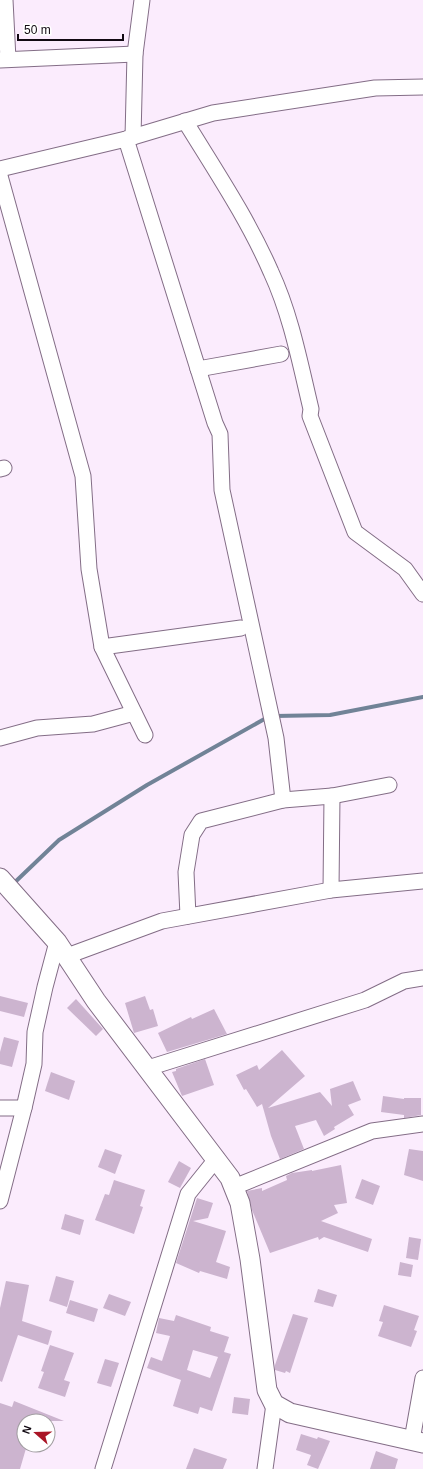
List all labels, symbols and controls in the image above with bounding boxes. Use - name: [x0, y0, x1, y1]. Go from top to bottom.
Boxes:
- scale bar: [18, 16, 123, 42]
- text: 50 m: [24, 23, 51, 37]
- north arrow: [16, 1413, 56, 1453]
- text: N: [20, 1424, 34, 1435]

